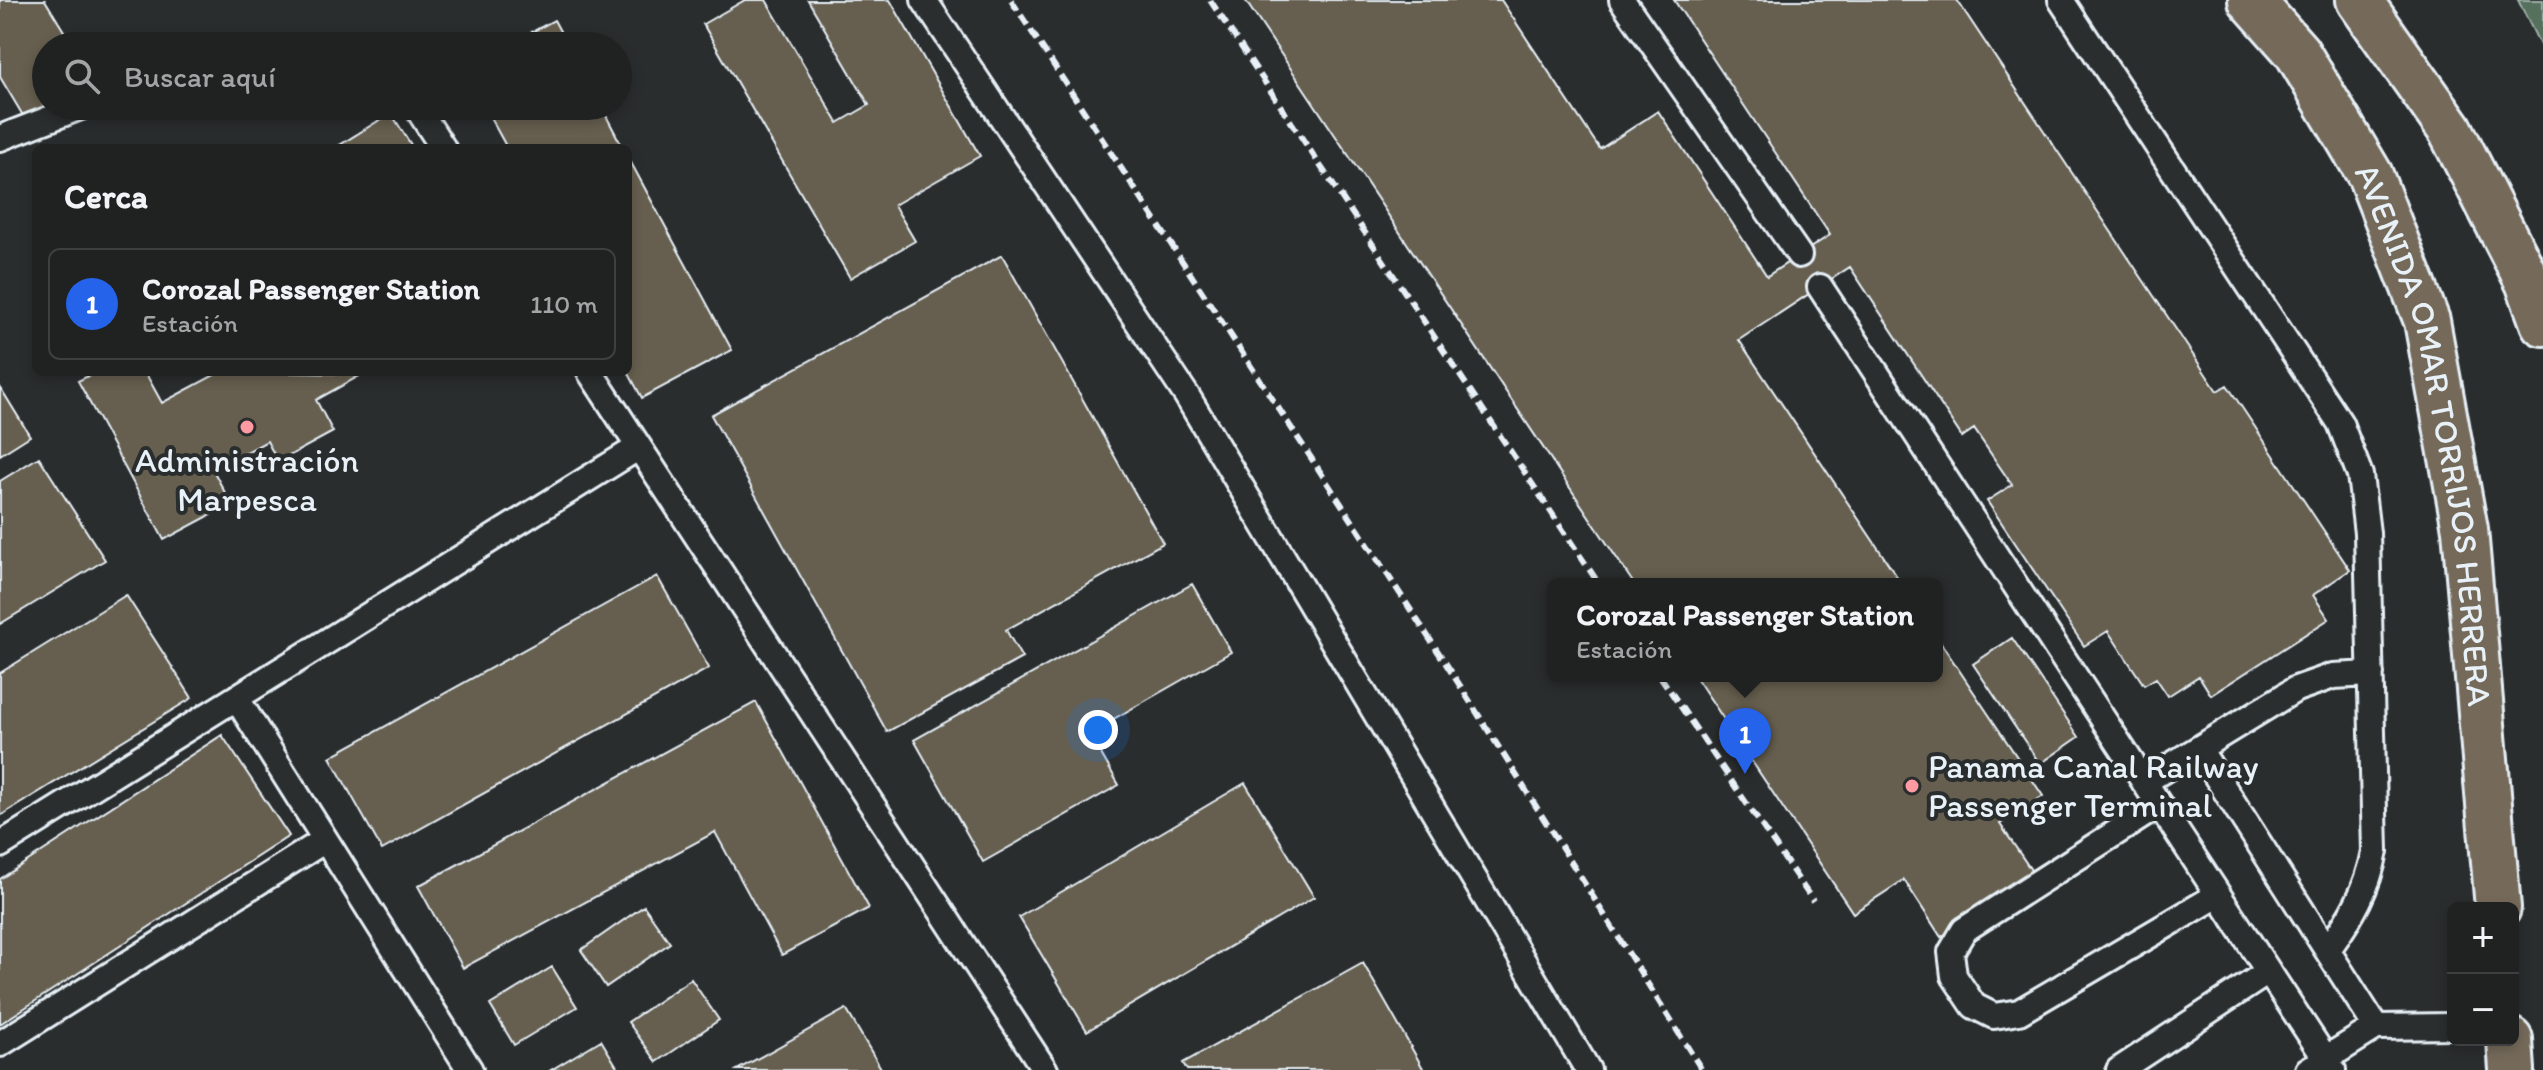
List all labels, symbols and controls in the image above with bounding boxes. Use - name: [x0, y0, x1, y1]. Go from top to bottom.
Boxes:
- search box: [32, 32, 632, 120]
- icon: search: [60, 54, 104, 98]
- text: Buscar aquí: [124, 58, 276, 95]
- street label: AVENIDA OMAR TORRIJOS HERRERA: [2346, 155, 2500, 708]
- text: Cerca: [64, 176, 148, 217]
- text: Corozal Passenger Station: [142, 270, 480, 307]
- text: 1: [86, 288, 98, 320]
- text: 110 m: [530, 288, 598, 320]
- text: Estación: [142, 307, 238, 339]
- marker: Administración Marpesca: [238, 418, 256, 436]
- place label: Administración Marpesca: [135, 440, 359, 520]
- popup: [1547, 578, 1943, 682]
- text: Corozal Passenger Station: [1576, 596, 1914, 633]
- text: Estación: [1576, 633, 1672, 665]
- pin: 1: [1719, 708, 1771, 774]
- your location: [1078, 710, 1118, 750]
- place label: Panama Canal Railway Passenger Terminal: [1928, 746, 2258, 826]
- marker: Panama Canal Railway Passenger Terminal: [1903, 777, 1921, 795]
- map controls: [2447, 902, 2519, 1046]
- button: +: [2447, 902, 2519, 974]
- button: −: [2447, 974, 2519, 1046]

